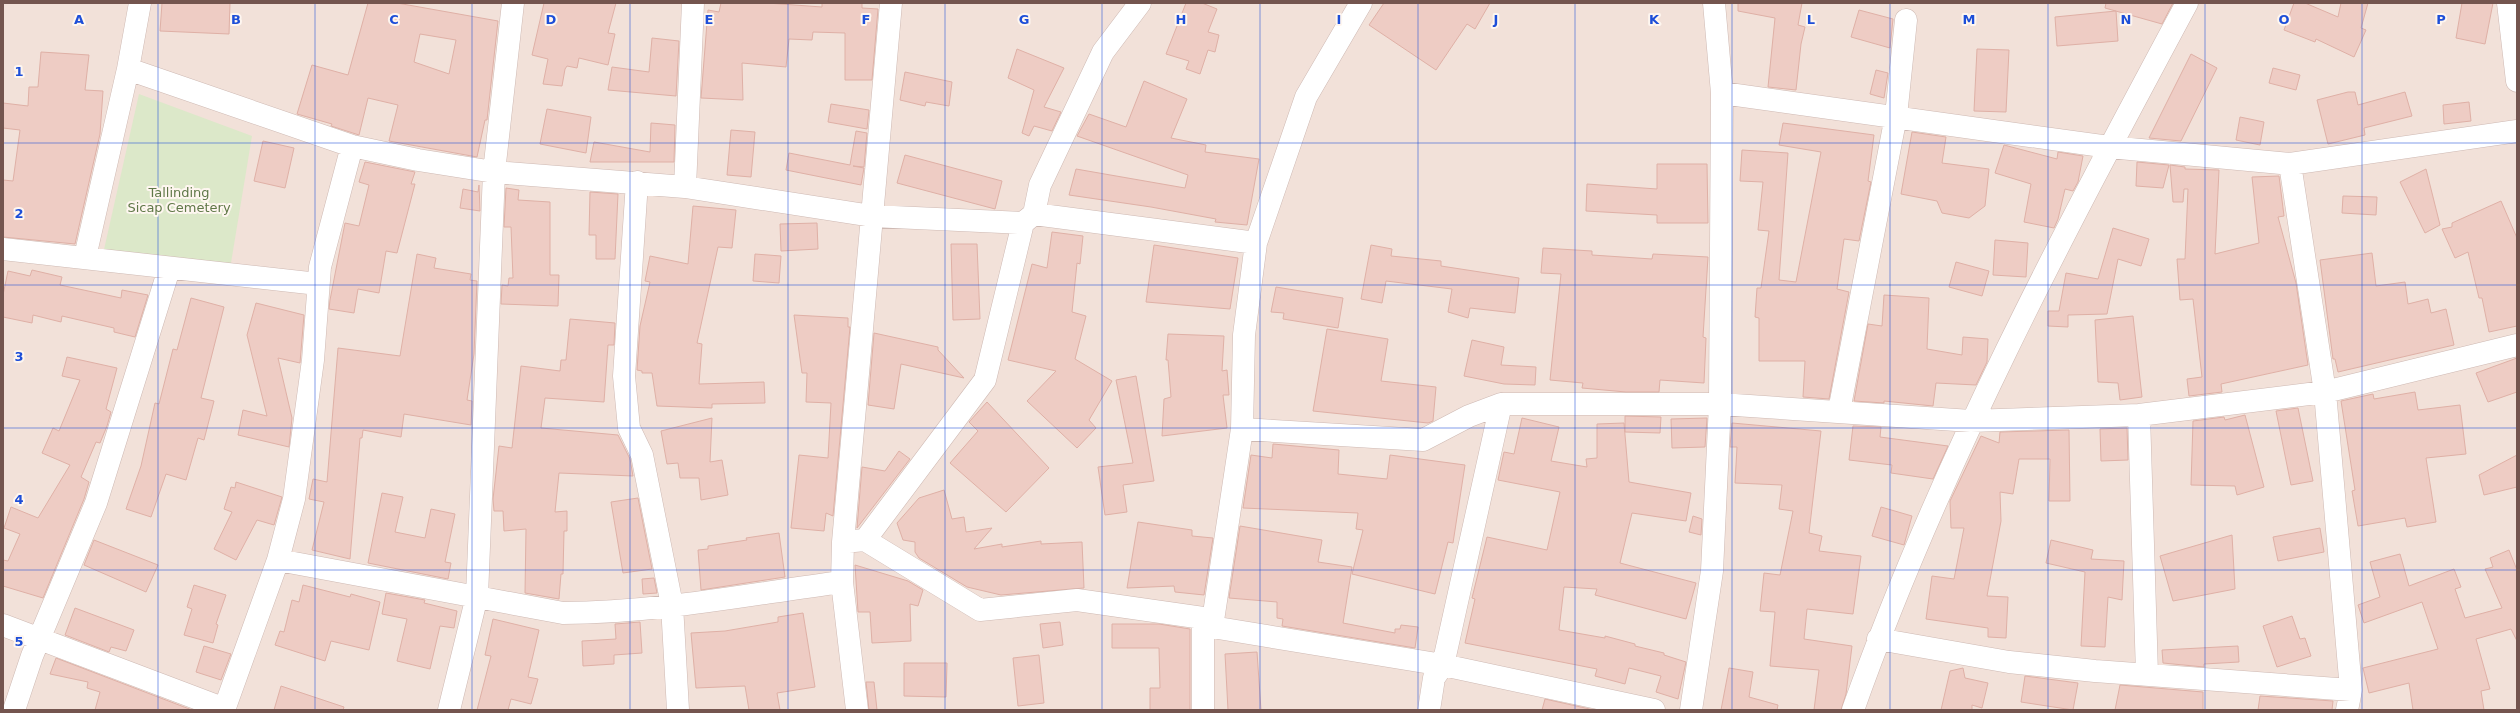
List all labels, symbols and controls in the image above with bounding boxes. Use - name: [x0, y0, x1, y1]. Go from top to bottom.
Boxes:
- text: A: [74, 12, 84, 27]
- text: B: [231, 12, 241, 27]
- text: C: [389, 12, 399, 27]
- text: D: [546, 12, 557, 27]
- text: E: [705, 12, 713, 27]
- text: F: [862, 12, 870, 27]
- text: G: [1019, 12, 1029, 27]
- text: H: [1176, 12, 1186, 27]
- text: I: [1337, 12, 1341, 27]
- text: J: [1493, 12, 1498, 27]
- text: K: [1649, 12, 1660, 27]
- text: L: [1807, 12, 1815, 27]
- text: M: [1963, 12, 1975, 27]
- text: N: [2121, 12, 2131, 27]
- text: O: [2278, 12, 2290, 27]
- text: P: [2436, 12, 2446, 27]
- text: 1: [14, 64, 24, 79]
- park label: Tallinding Sicap Cemetery: [127, 185, 231, 215]
- text: 2: [14, 206, 24, 221]
- text: 3: [14, 349, 24, 364]
- text: 4: [14, 492, 24, 507]
- text: 5: [14, 634, 24, 649]

